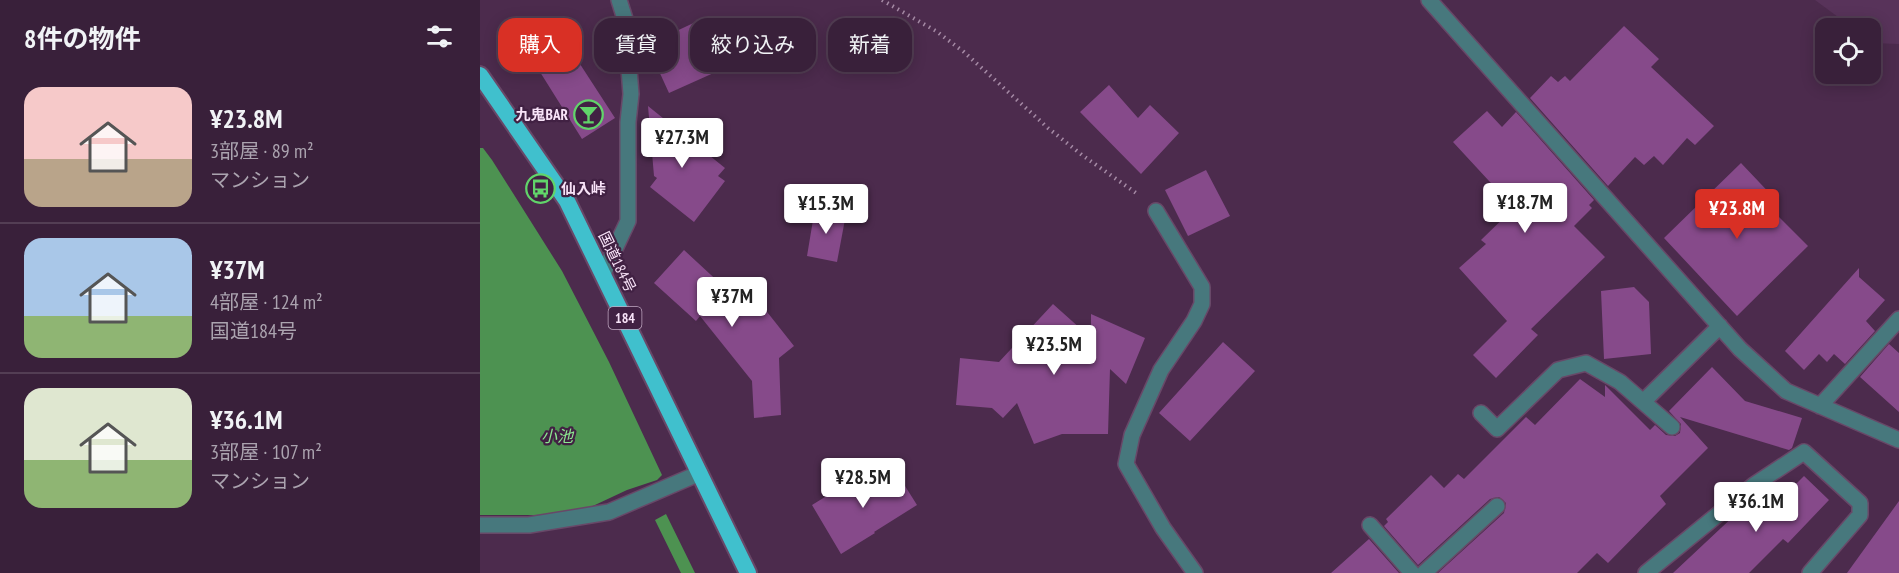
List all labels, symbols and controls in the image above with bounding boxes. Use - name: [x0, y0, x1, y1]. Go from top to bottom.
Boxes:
- chip: 購入: [498, 18, 582, 72]
- chip: 賃貸: [594, 18, 678, 72]
- chip: 絞り込み: [690, 18, 816, 72]
- chip: 新着: [828, 18, 912, 72]
- map controls: [1815, 18, 1881, 84]
- button: locate: [1815, 18, 1881, 84]
- icon: filters: [423, 20, 456, 53]
- text: 8件の物件: [24, 22, 140, 55]
- bar icon: 九鬼BAR: [573, 99, 605, 131]
- text: ¥23.8M: [210, 102, 283, 135]
- place label: 九鬼BAR: [516, 105, 568, 124]
- icon: home: [72, 111, 144, 183]
- pin: ¥27.3M: [633, 118, 731, 169]
- text: ¥27.3M: [655, 124, 709, 150]
- text: 3部屋 · 89 m²: [210, 138, 314, 164]
- text: マンション: [210, 167, 310, 193]
- bus stop icon: 仙入峠: [524, 173, 556, 205]
- place label: 仙入峠: [561, 179, 606, 198]
- pin: ¥18.7M: [1476, 183, 1574, 234]
- pin: ¥15.3M: [777, 184, 875, 235]
- text: ¥18.7M: [1497, 189, 1553, 215]
- pin: ¥23.8M: [1688, 189, 1786, 240]
- text: ¥15.3M: [798, 190, 854, 216]
- text: ¥23.8M: [1709, 195, 1765, 221]
- street label: 国道184号: [595, 228, 640, 295]
- text: ¥37M: [210, 253, 265, 286]
- icon: home: [72, 262, 144, 334]
- pin: ¥37M: [696, 277, 768, 328]
- text: ¥37M: [711, 283, 753, 309]
- text: 4部屋 · 124 m²: [210, 289, 323, 315]
- road number: 184: [608, 307, 642, 329]
- text: 国道184号: [210, 318, 297, 344]
- pin: ¥23.5M: [1005, 325, 1103, 376]
- text: ¥23.5M: [1026, 331, 1082, 357]
- text: ¥36.1M: [210, 403, 283, 436]
- icon: home: [72, 412, 144, 484]
- water label: 小池: [541, 426, 575, 446]
- text: 3部屋 · 107 m²: [210, 439, 322, 465]
- pin: ¥28.5M: [814, 458, 912, 509]
- text: ¥28.5M: [835, 464, 891, 490]
- text: マンション: [210, 468, 310, 494]
- pin: ¥36.1M: [1707, 482, 1805, 533]
- text: ¥36.1M: [1728, 488, 1784, 514]

